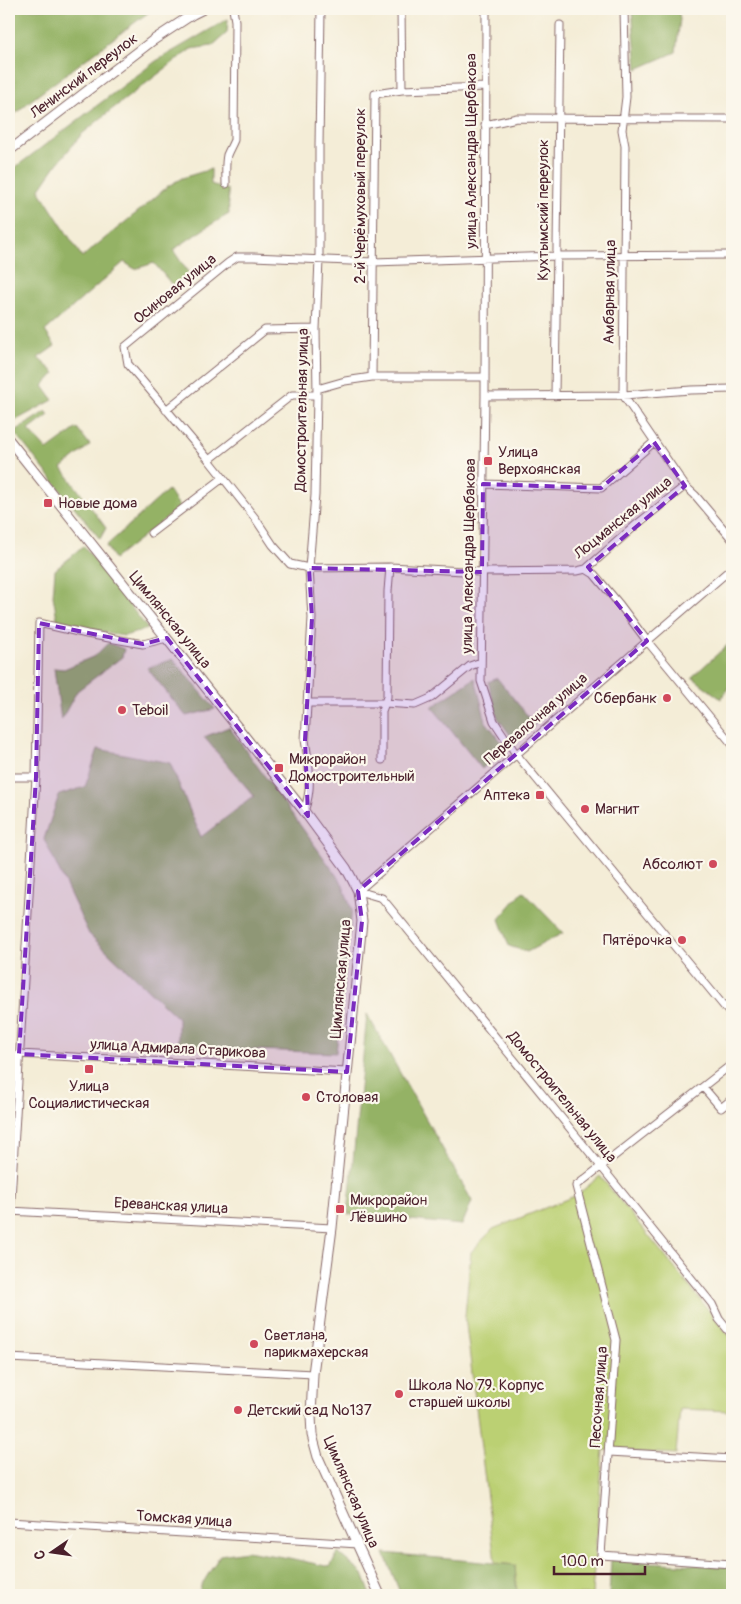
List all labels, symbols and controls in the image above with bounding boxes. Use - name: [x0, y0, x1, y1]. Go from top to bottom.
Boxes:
- street label: Ленинский переулок: [26, 29, 142, 123]
- street label: улица Александра Щербакова: [462, 53, 481, 250]
- street label: 2-й Черёмуховый переулок: [351, 108, 370, 284]
- street label: Кухтымский переулок: [534, 139, 553, 281]
- street label: Амбарная улица: [600, 240, 620, 344]
- street label: Осиновая улица: [130, 250, 220, 328]
- street label: Домостроительная улица: [291, 328, 313, 493]
- place label: Улица Верхоянская: [498, 443, 580, 479]
- marker: Улица Верхоянская: [482, 455, 494, 467]
- street label: улица Александра Щербакова: [458, 458, 480, 655]
- street label: Лоцманская улица: [569, 473, 676, 564]
- place label: Новые дома: [58, 494, 137, 513]
- marker: Новые дома: [42, 497, 54, 509]
- street label: Цимлянская улица: [125, 568, 215, 672]
- street label: Перевалочная улица: [480, 669, 592, 769]
- place label: Сбербанк: [594, 689, 657, 708]
- marker: Сбербанк: [661, 692, 673, 704]
- place label: Teboil: [132, 701, 168, 720]
- marker: Teboil: [116, 704, 128, 716]
- place label: Микрорайон Домостроительный: [288, 750, 415, 786]
- marker: Микрорайон Домостроительный: [273, 762, 285, 774]
- place label: Аптека: [483, 786, 530, 805]
- marker: Аптека: [534, 789, 546, 801]
- place label: Магнит: [595, 800, 640, 819]
- marker: Магнит: [579, 803, 591, 815]
- place label: Абсолют: [642, 855, 703, 874]
- marker: Абсолют: [707, 858, 719, 870]
- street label: Цимлянская улица: [326, 919, 356, 1039]
- place label: Пятёрочка: [603, 931, 672, 950]
- marker: Пятёрочка: [676, 934, 688, 946]
- street label: Домостроительная улица: [503, 1027, 621, 1167]
- street label: улица Адмирала Старикова: [89, 1035, 266, 1063]
- marker: Улица Социалистическая: [83, 1063, 95, 1075]
- place label: Улица Социалистическая: [29, 1077, 149, 1113]
- place label: Столовая: [316, 1088, 378, 1107]
- marker: Столовая: [300, 1091, 312, 1103]
- place label: Микрорайон Лёвшино: [349, 1191, 427, 1227]
- street label: Ереванская улица: [114, 1194, 228, 1218]
- marker: Микрорайон Лёвшино: [334, 1203, 346, 1215]
- place label: Светлана, парикмахерская: [264, 1326, 368, 1362]
- marker: Светлана, парикмахерская: [248, 1338, 260, 1350]
- street label: Песочная улица: [586, 1346, 612, 1448]
- place label: Школа № 79. Корпус старшей школы: [409, 1376, 545, 1412]
- marker: Школа № 79. Корпус старшей школы: [393, 1388, 405, 1400]
- place label: Детский сад №137: [247, 1401, 372, 1420]
- marker: Детский сад №137: [232, 1404, 244, 1416]
- street label: Цимлянская улица: [319, 1433, 383, 1551]
- street label: Томская улица: [135, 1506, 233, 1532]
- north arrow: [28, 1526, 78, 1576]
- scale bar: [554, 1544, 645, 1576]
- text: С: [30, 1548, 49, 1561]
- text: 100 m: [561, 1552, 604, 1571]

